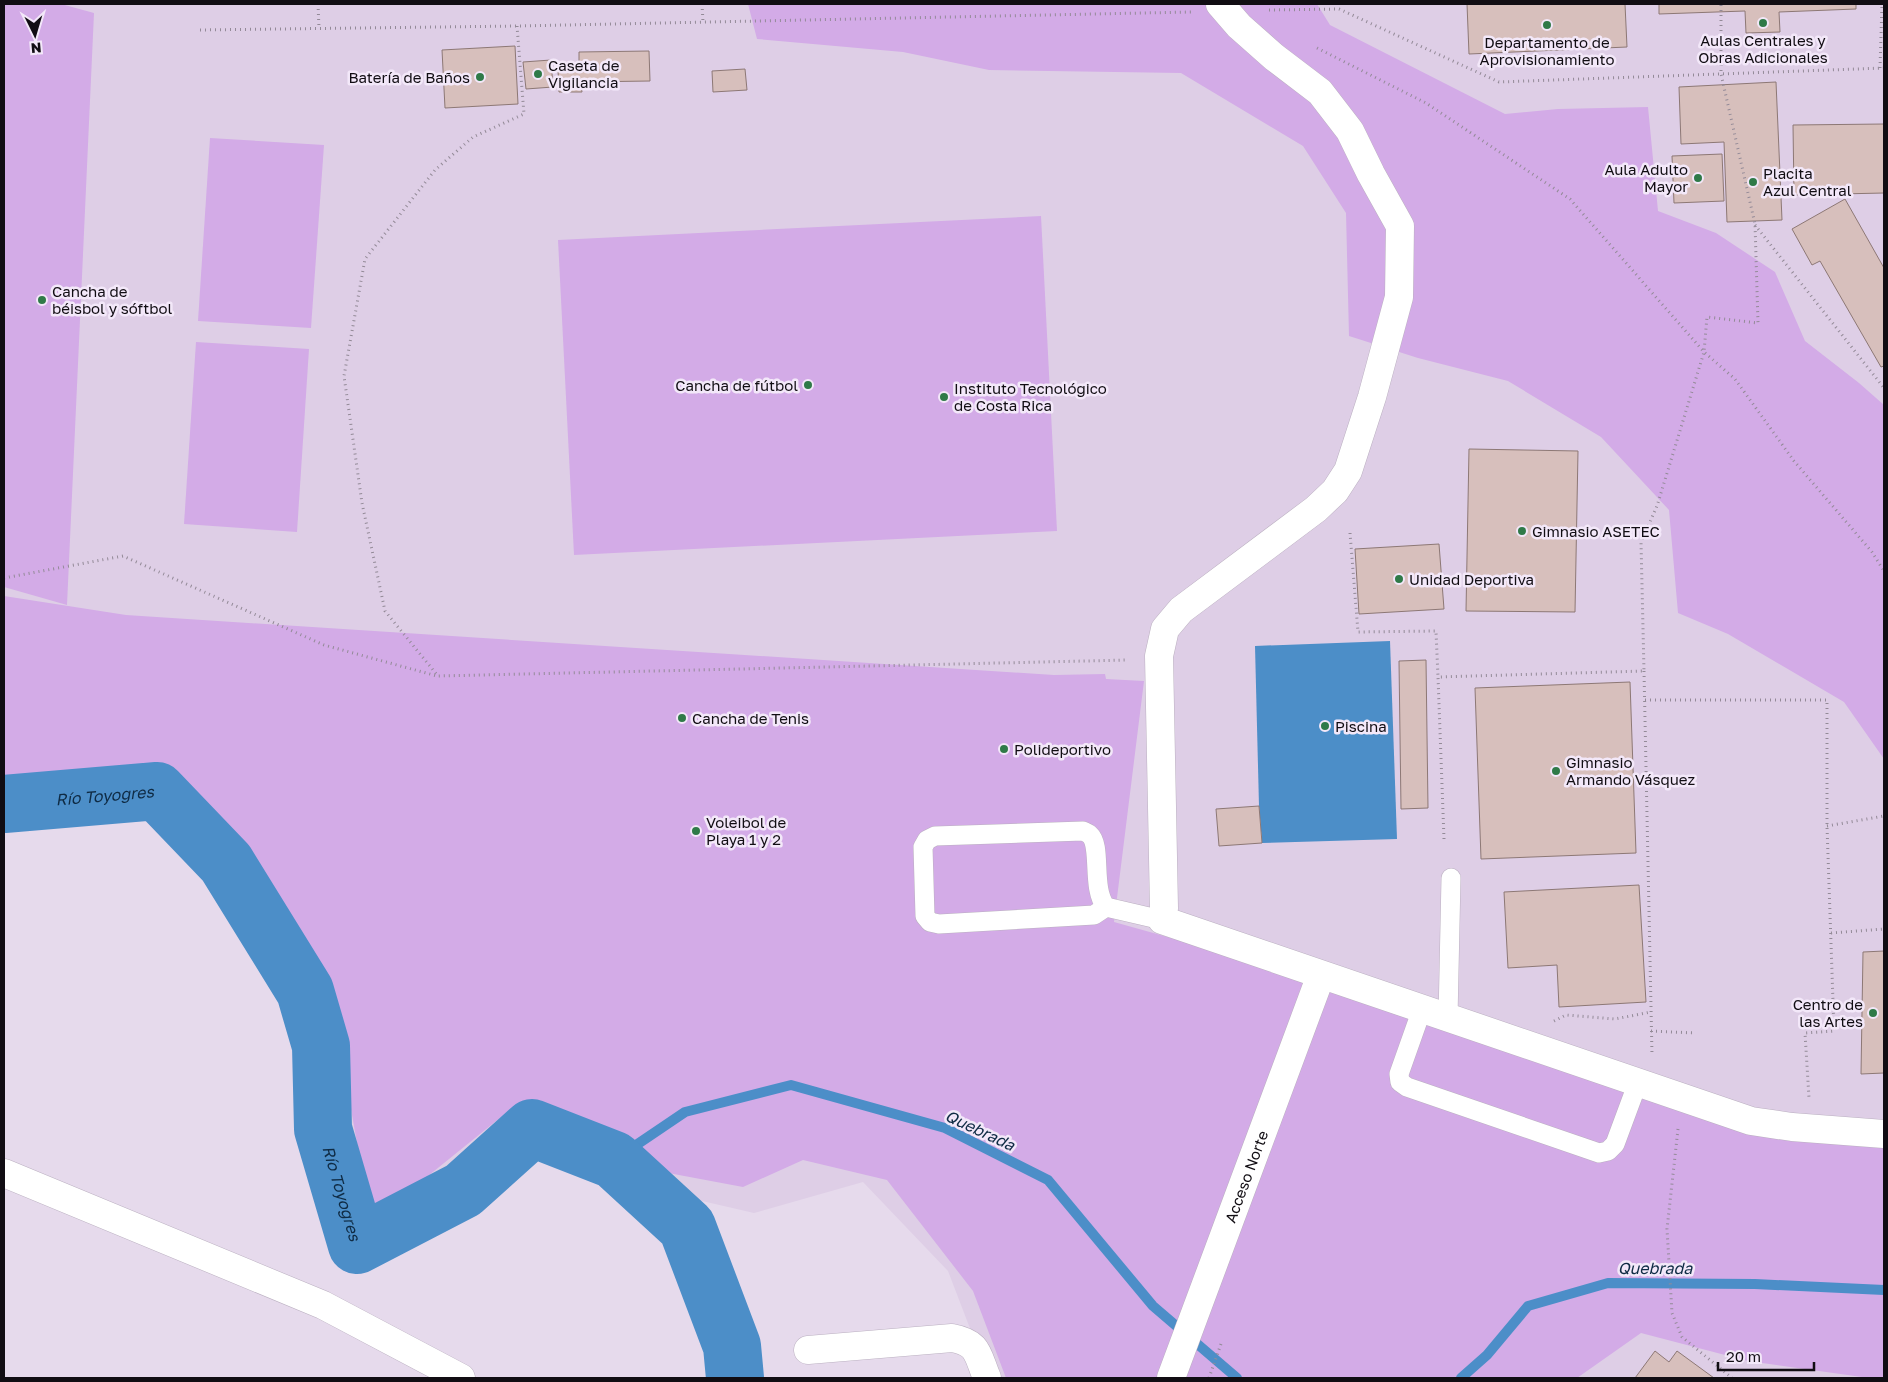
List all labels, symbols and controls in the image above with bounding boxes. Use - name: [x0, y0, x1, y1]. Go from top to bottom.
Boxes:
- north arrow: [10, 10, 60, 60]
- marker: Aulas Centrales y Obras Adicionales: [1757, 17, 1769, 29]
- marker: Departamento de Aprovisionamiento: [1541, 19, 1553, 31]
- place label: Aulas Centrales y Obras Adicionales: [1698, 31, 1828, 66]
- place label: Departamento de Aprovisionamiento: [1480, 33, 1614, 68]
- text: N: [30, 40, 42, 57]
- place label: Caseta de Vigilancia: [548, 56, 620, 91]
- place label: Batería de Baños: [348, 68, 470, 86]
- marker: Caseta de Vigilancia: [532, 68, 544, 80]
- marker: Batería de Baños: [474, 71, 486, 83]
- place label: Aula Adulto Mayor: [1604, 160, 1688, 195]
- place label: Placita Azul Central: [1763, 164, 1852, 199]
- marker: Aula Adulto Mayor: [1692, 172, 1704, 184]
- marker: Placita Azul Central: [1747, 176, 1759, 188]
- place label: Cancha de béisbol y sóftbol: [52, 282, 172, 317]
- marker: Cancha de béisbol y sóftbol: [36, 294, 48, 306]
- place label: Cancha de fútbol: [675, 376, 798, 394]
- marker: Cancha de fútbol: [802, 379, 814, 391]
- place label: Instituto Tecnológico de Costa Rica: [954, 379, 1107, 414]
- marker: Instituto Tecnológico de Costa Rica: [938, 391, 950, 403]
- place label: Gimnasio ASETEC: [1532, 522, 1660, 540]
- marker: Gimnasio ASETEC: [1516, 525, 1528, 537]
- place label: Unidad Deportiva: [1409, 570, 1534, 588]
- marker: Unidad Deportiva: [1393, 573, 1405, 585]
- place label: Cancha de Tenis: [692, 709, 809, 727]
- marker: Cancha de Tenis: [676, 712, 688, 724]
- place label: Piscina: [1335, 717, 1387, 735]
- marker: Piscina: [1319, 720, 1331, 732]
- place label: Polideportivo: [1014, 740, 1111, 758]
- marker: Polideportivo: [998, 743, 1010, 755]
- place label: Gimnasio Armando Vásquez: [1566, 753, 1695, 788]
- marker: Gimnasio Armando Vásquez: [1550, 765, 1562, 777]
- water label: Río Toyogres: [55, 781, 156, 810]
- place label: Voleibol de Playa 1 y 2: [706, 813, 787, 848]
- marker: Voleibol de Playa 1 y 2: [690, 825, 702, 837]
- place label: Centro de las Artes: [1793, 995, 1863, 1030]
- marker: Centro de las Artes: [1867, 1007, 1879, 1019]
- water label: Quebrada: [942, 1105, 1019, 1155]
- street label: Acceso Norte: [1221, 1128, 1271, 1225]
- water label: Río Toyogres: [318, 1143, 366, 1245]
- water label: Quebrada: [1618, 1258, 1693, 1278]
- scale bar: [1718, 1340, 1814, 1372]
- text: 20 m: [1726, 1347, 1761, 1365]

